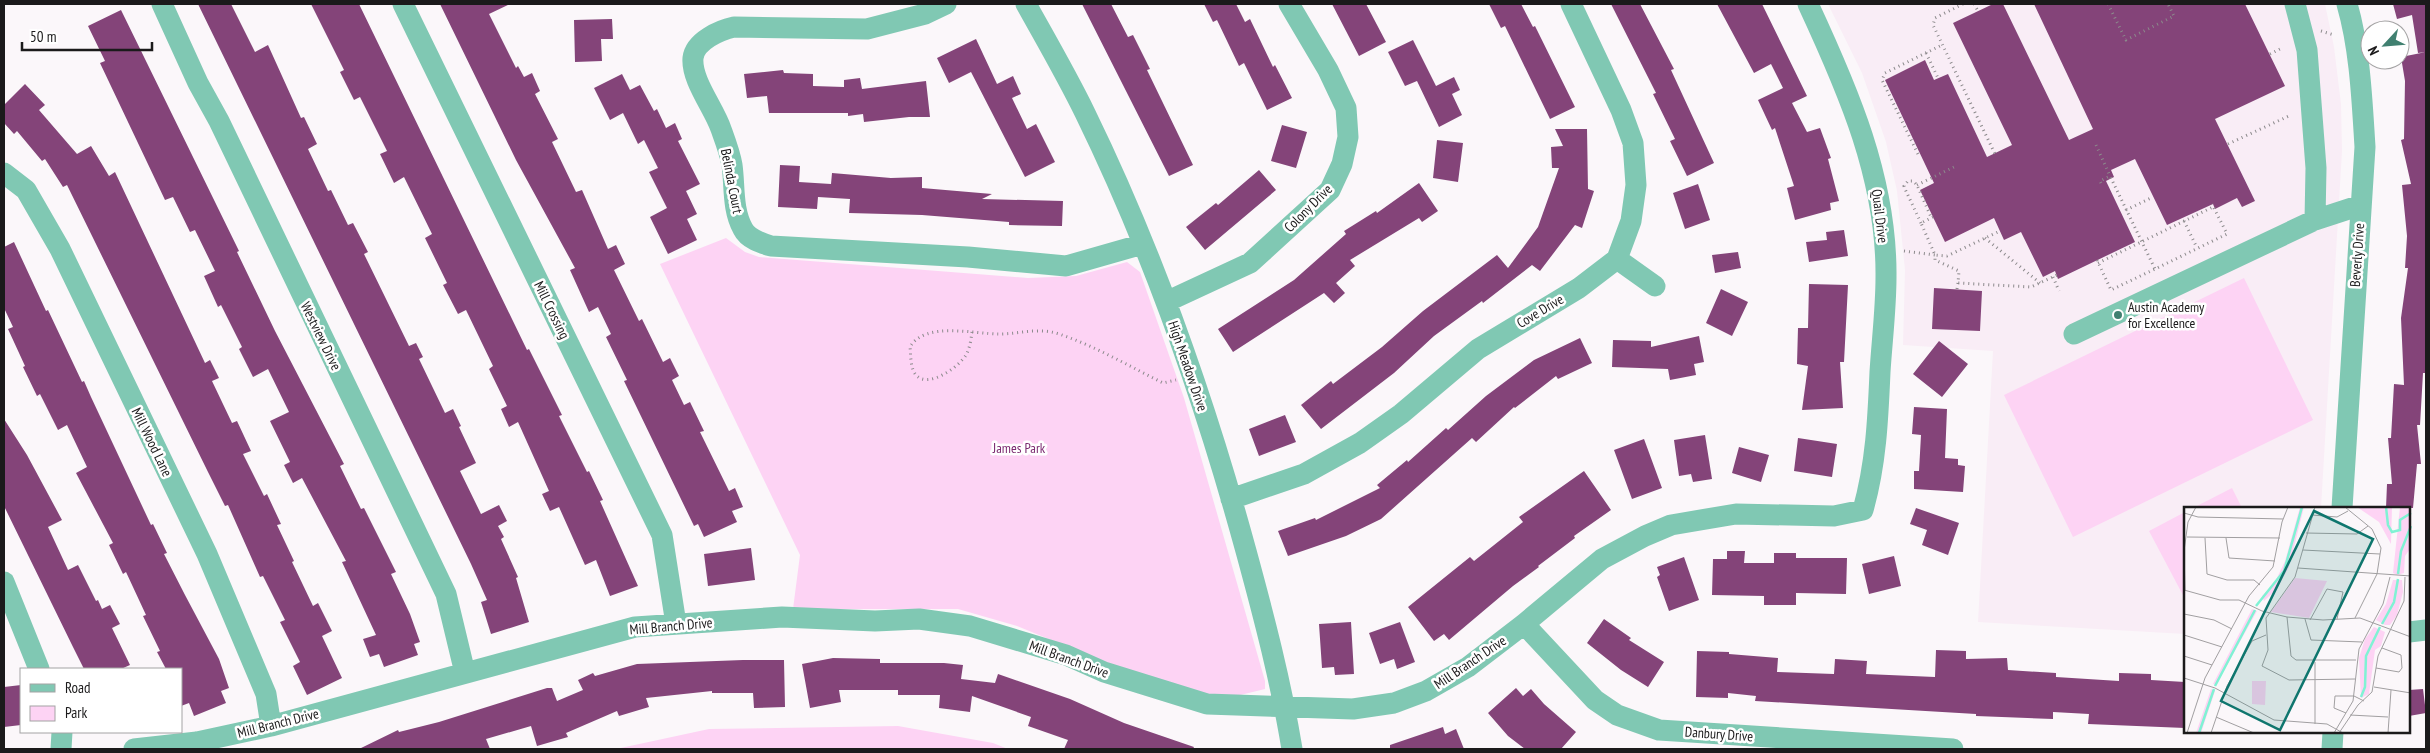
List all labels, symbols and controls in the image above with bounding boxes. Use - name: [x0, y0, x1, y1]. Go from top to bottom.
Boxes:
- scale bar: [22, 20, 152, 52]
- north arrow: [2360, 20, 2410, 70]
- text: 50 m: [30, 27, 56, 46]
- text: N: [2364, 43, 2383, 58]
- street label: Belinda Court: [717, 147, 747, 215]
- street label: Colony Drive: [1280, 180, 1336, 236]
- street label: Quail Drive: [1868, 188, 1892, 244]
- street label: Beverly Drive: [2346, 222, 2368, 287]
- street label: Mill Crossing: [530, 278, 574, 342]
- street label: Cove Drive: [1513, 290, 1567, 332]
- place label: Austin Academy for Excellence: [2128, 298, 2205, 332]
- street label: Westview Drive: [297, 299, 345, 373]
- marker: Austin Academy for Excellence: [2112, 309, 2124, 321]
- street label: High Meadow Drive: [1164, 318, 1212, 414]
- street label: Mill Wood Lane: [128, 405, 176, 480]
- park label: James Park: [992, 439, 1046, 457]
- inset map: [2184, 507, 2410, 733]
- street label: Mill Branch Drive: [629, 613, 713, 639]
- street label: Mill Branch Drive: [1430, 631, 1510, 693]
- street label: Mill Branch Drive: [1027, 636, 1111, 682]
- legend: [20, 668, 182, 733]
- text: Road: [65, 678, 91, 697]
- text: Park: [65, 703, 87, 722]
- street label: Mill Branch Drive: [235, 704, 321, 742]
- street label: Danbury Drive: [1684, 723, 1754, 745]

